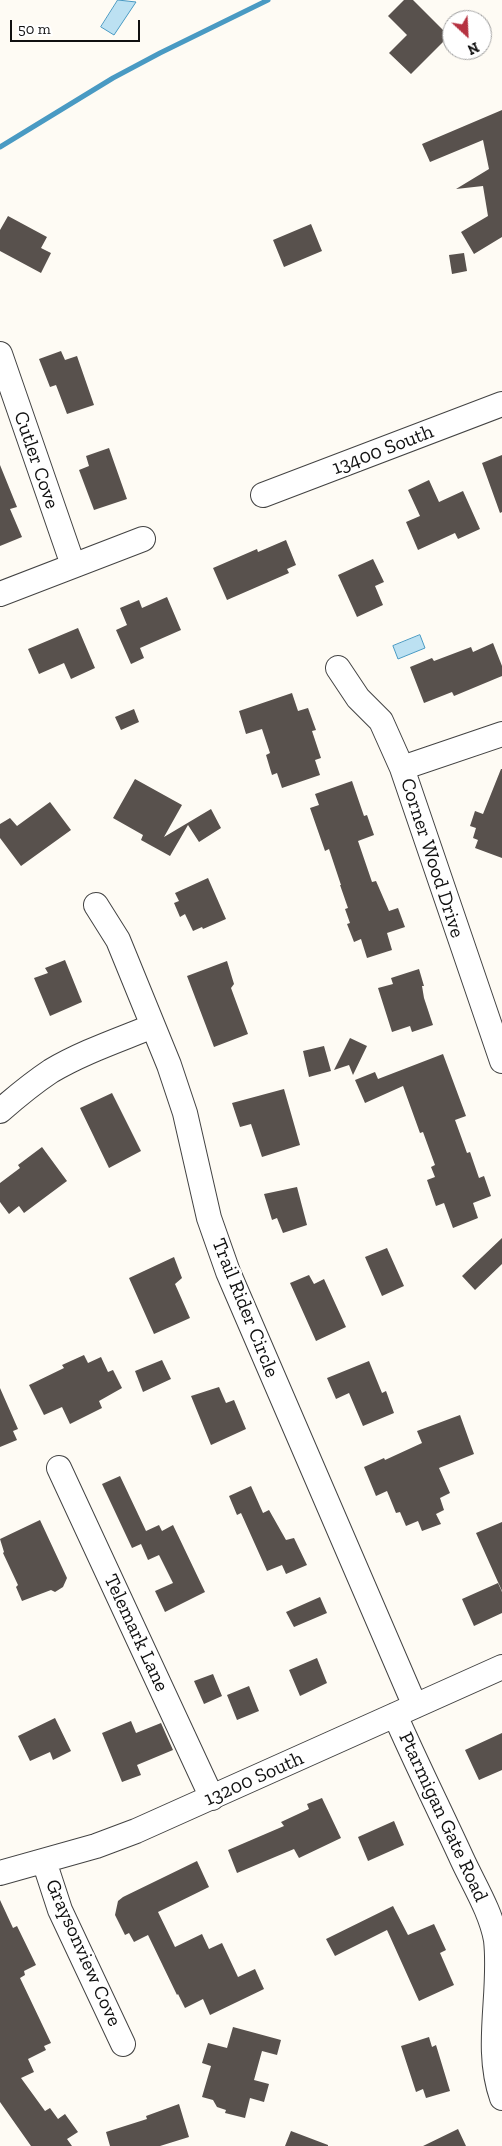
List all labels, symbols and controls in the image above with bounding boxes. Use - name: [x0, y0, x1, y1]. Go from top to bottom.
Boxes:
- scale bar: [12, 10, 142, 42]
- north arrow: [442, 10, 492, 60]
- text: 50 m: [18, 20, 51, 38]
- text: N: [465, 38, 482, 58]
- street label: Cutler Cove: [8, 408, 64, 512]
- street label: 13400 South: [329, 420, 437, 480]
- street label: Corner Wood Drive: [395, 775, 469, 941]
- street label: Trail Rider Circle: [206, 1235, 284, 1381]
- street label: Telemark Lane: [98, 1570, 174, 1696]
- street label: Ptarmigan Gate Road: [393, 1728, 493, 1906]
- street label: 13200 South: [201, 1746, 307, 1812]
- street label: Graysonview Cove: [40, 1876, 126, 2030]

